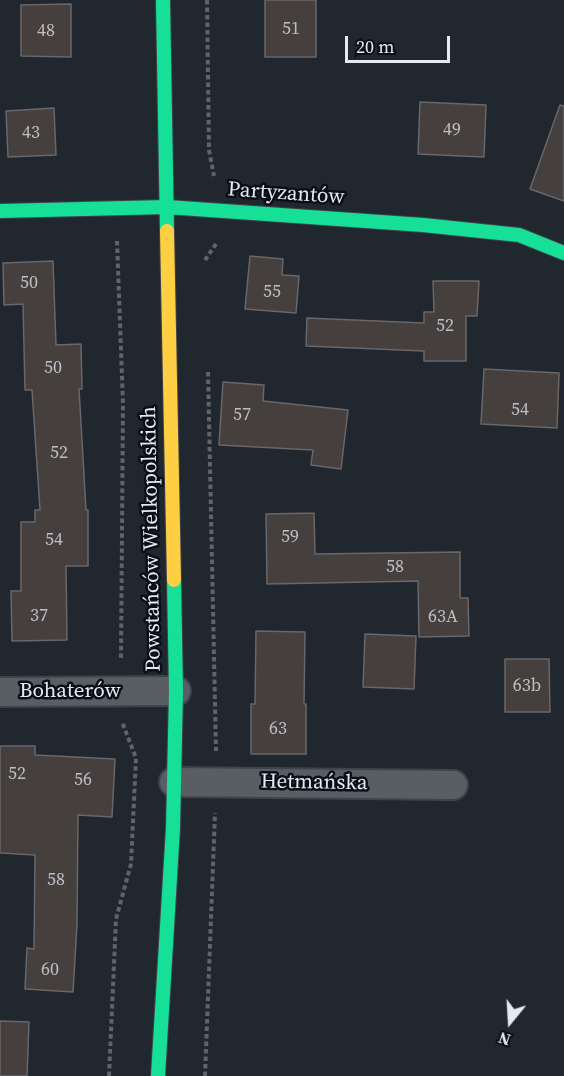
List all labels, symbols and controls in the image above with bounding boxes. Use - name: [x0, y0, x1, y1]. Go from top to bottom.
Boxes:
- house number: 51: [282, 18, 300, 40]
- house number: 48: [37, 20, 55, 42]
- scale bar: [348, 24, 453, 62]
- text: 20 m: [356, 34, 394, 59]
- house number: 49: [443, 119, 461, 141]
- house number: 43: [22, 122, 40, 144]
- street label: Partyzantów: [227, 177, 345, 211]
- house number: 50: [20, 272, 38, 294]
- house number: 55: [263, 281, 281, 303]
- house number: 52: [436, 315, 454, 337]
- house number: 50: [44, 357, 62, 379]
- house number: 54: [511, 399, 529, 421]
- house number: 57: [233, 404, 251, 426]
- street label: Powstańców Wielkopolskich: [137, 406, 167, 672]
- house number: 52: [50, 442, 68, 464]
- house number: 59: [281, 526, 299, 548]
- house number: 54: [45, 529, 63, 551]
- house number: 58: [386, 556, 404, 578]
- house number: 37: [30, 605, 48, 627]
- house number: 63A: [428, 606, 458, 628]
- house number: 63b: [513, 675, 541, 697]
- street label: Bohaterów: [19, 679, 121, 705]
- house number: 63: [269, 718, 287, 740]
- house number: 52: [8, 763, 26, 785]
- house number: 56: [74, 769, 92, 791]
- street label: Hetmańska: [260, 769, 368, 797]
- house number: 58: [47, 869, 65, 891]
- house number: 60: [41, 959, 59, 981]
- north arrow: [480, 992, 540, 1052]
- text: N: [495, 1027, 513, 1051]

